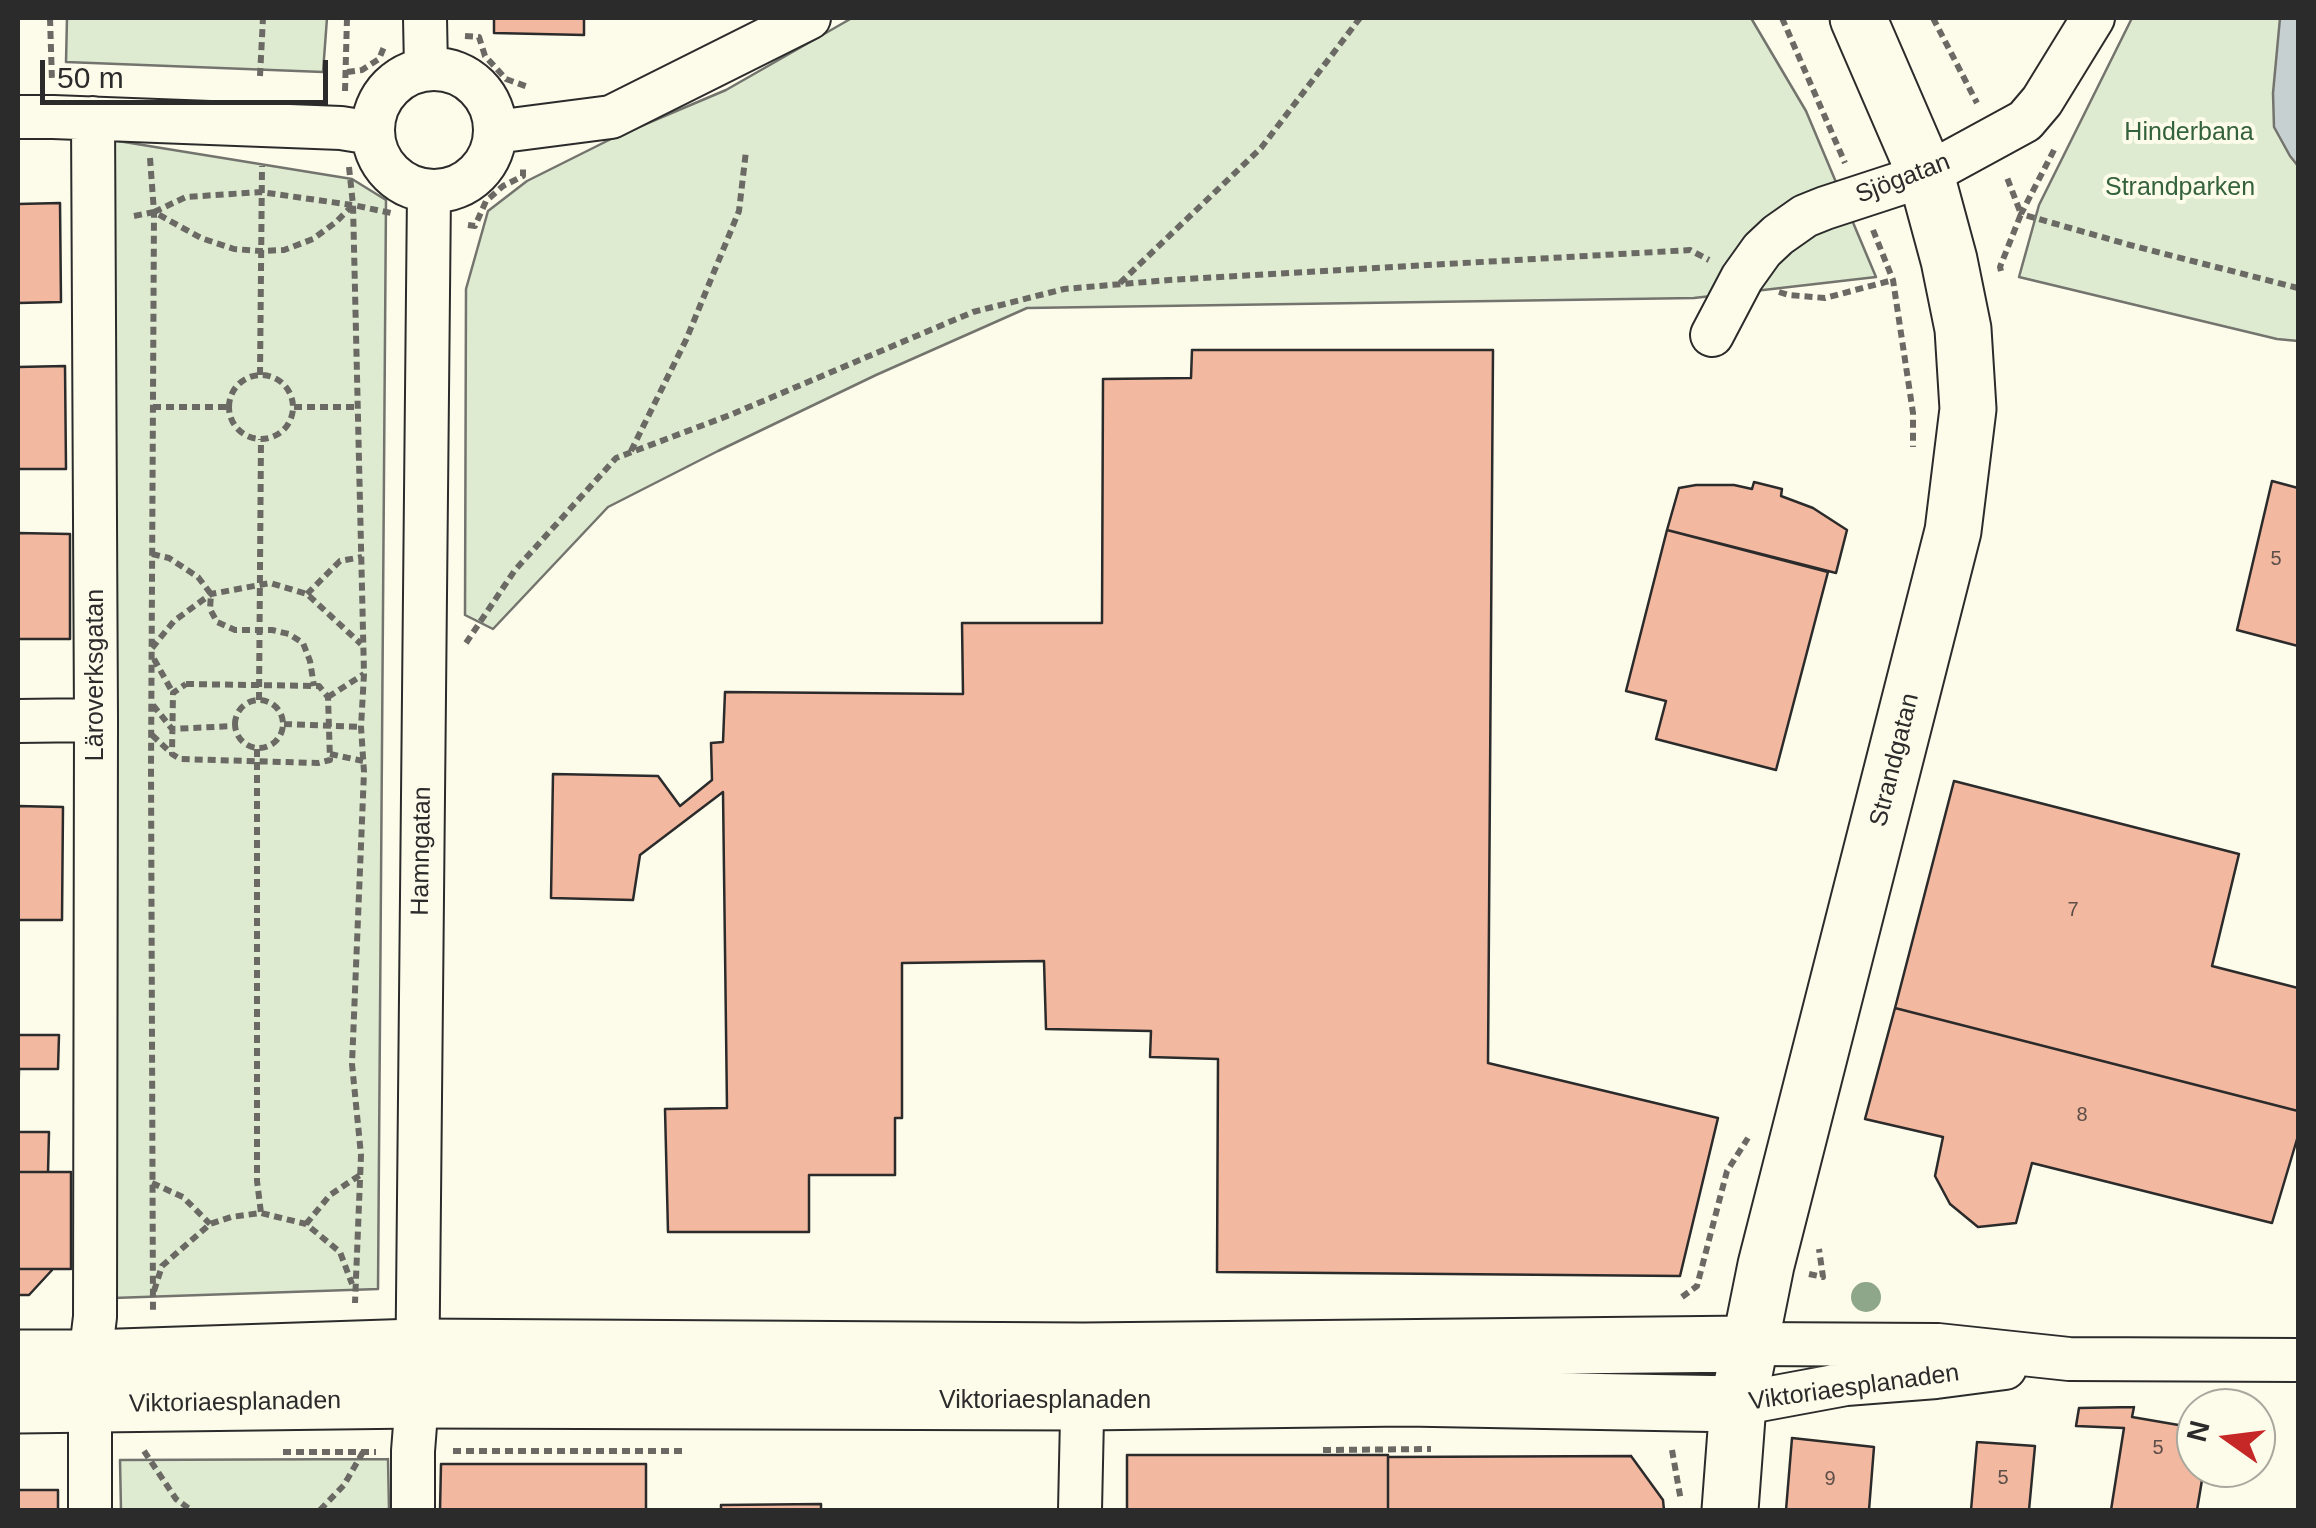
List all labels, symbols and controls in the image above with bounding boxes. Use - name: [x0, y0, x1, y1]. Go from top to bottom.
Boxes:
- scale bar: [45, 40, 332, 102]
- text: 50 m: [57, 61, 124, 94]
- park label: Hinderbana: [2124, 118, 2254, 148]
- street label: Sjögatan: [1852, 147, 1954, 211]
- park label: Strandparken: [2105, 173, 2255, 203]
- house number: 5: [2270, 547, 2282, 571]
- street label: Läroverksgatan: [81, 589, 111, 761]
- street label: Strandgatan: [1864, 690, 1926, 830]
- street label: Hamngatan: [406, 786, 438, 916]
- house number: 7: [2067, 898, 2079, 922]
- house number: 8: [2076, 1103, 2088, 1127]
- street label: Viktoriaesplanaden: [1747, 1358, 1961, 1418]
- street label: Viktoriaesplanaden: [129, 1386, 341, 1420]
- street label: Viktoriaesplanaden: [939, 1386, 1151, 1416]
- north arrow: [2176, 1388, 2276, 1488]
- text: N: [2181, 1418, 2216, 1445]
- house number: 5: [2152, 1436, 2164, 1460]
- house number: 5: [1997, 1466, 2009, 1490]
- house number: 9: [1824, 1467, 1836, 1491]

